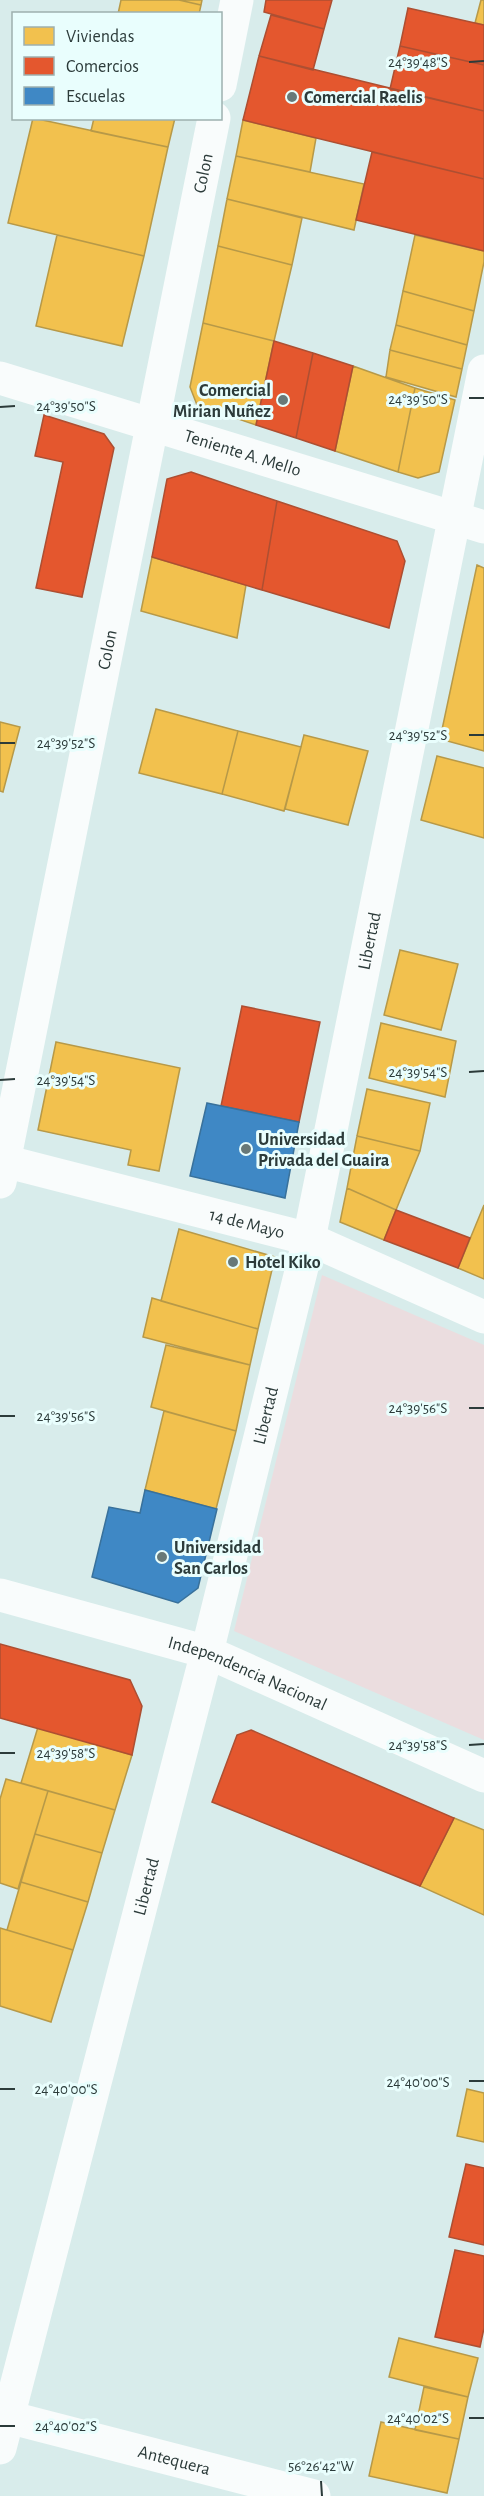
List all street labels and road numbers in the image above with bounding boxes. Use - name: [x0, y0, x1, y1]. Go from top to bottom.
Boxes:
- street label: Colon: [191, 152, 217, 195]
- street label: Teniente A. Mello: [182, 427, 303, 480]
- street label: Colon: [95, 628, 121, 671]
- street label: Libertad: [355, 911, 385, 972]
- street label: 14 de Mayo: [207, 1206, 286, 1242]
- street label: Libertad: [251, 1385, 282, 1446]
- street label: Independencia Nacional: [166, 1634, 329, 1714]
- street label: Libertad: [131, 1856, 163, 1918]
- street label: Antequera: [136, 2443, 212, 2479]

